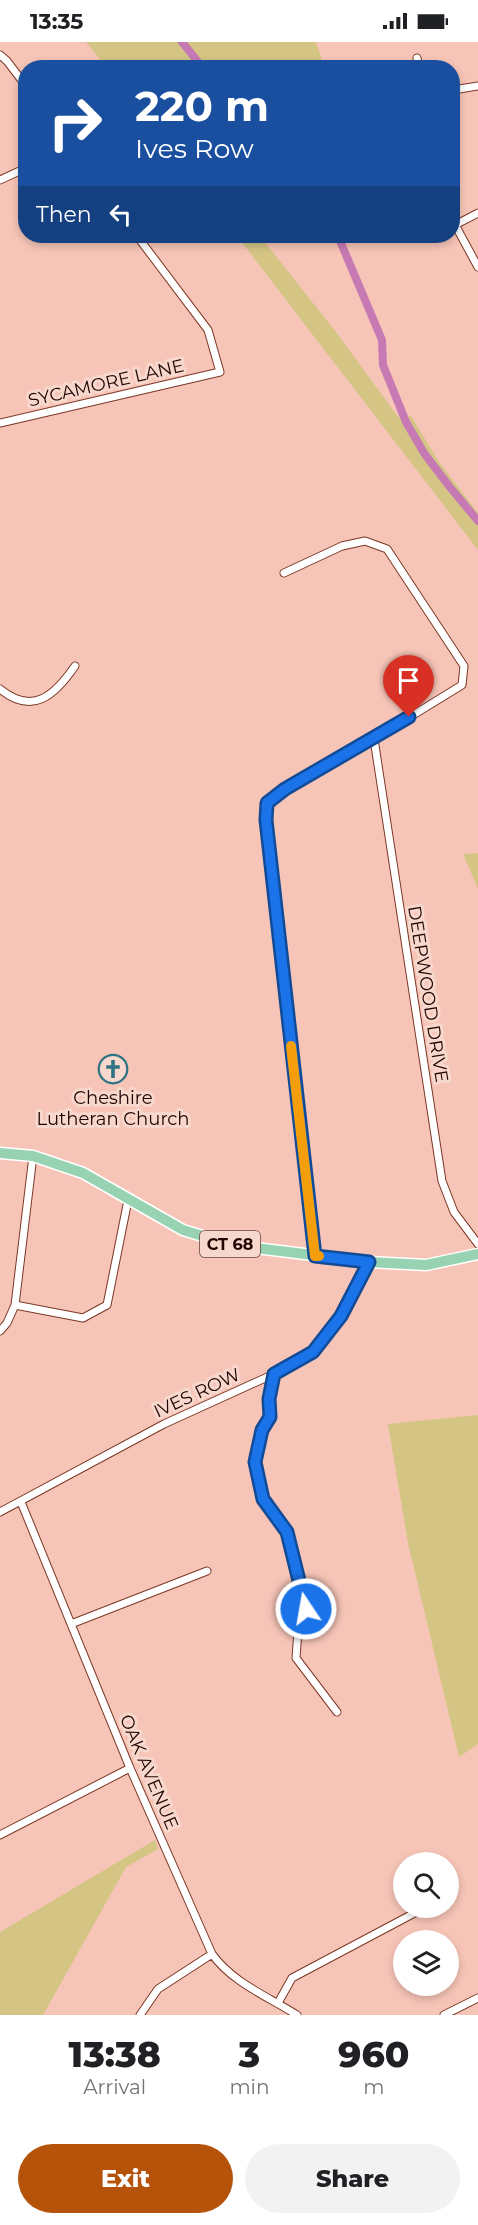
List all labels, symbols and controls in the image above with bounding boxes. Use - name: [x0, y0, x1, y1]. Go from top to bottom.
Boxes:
- text: 13:35: [30, 8, 83, 35]
- text: 220 m: [135, 80, 269, 132]
- icon: right: [36, 84, 114, 162]
- text: Ives Row: [135, 132, 254, 165]
- icon: left: [104, 198, 137, 231]
- text: Then: [36, 201, 92, 228]
- street label: SYCAMORE LANE: [26, 354, 186, 412]
- pin: [383, 655, 434, 717]
- icon: arrive: [392, 664, 425, 697]
- street label: DEEPWOOD DRIVE: [403, 904, 453, 1084]
- church icon: Cheshire Lutheran Church: [97, 1053, 129, 1085]
- place label: Cheshire Lutheran Church: [36, 1087, 190, 1130]
- road number: CT 68: [200, 1231, 260, 1257]
- street label: IVES ROW: [150, 1363, 244, 1423]
- position arrow: [274, 1577, 338, 1641]
- street label: OAK AVENUE: [115, 1711, 183, 1833]
- map controls: [393, 1852, 459, 1996]
- button: search: [393, 1852, 459, 1918]
- button: layers: [393, 1930, 459, 1996]
- text: 13:38: [69, 2032, 161, 2076]
- text: 3: [239, 2032, 260, 2076]
- text: 960: [338, 2032, 409, 2076]
- text: Arrival: [83, 2075, 146, 2099]
- text: min: [229, 2075, 270, 2099]
- text: m: [363, 2075, 384, 2099]
- button: Exit: [18, 2144, 233, 2213]
- button: Share: [245, 2144, 460, 2213]

